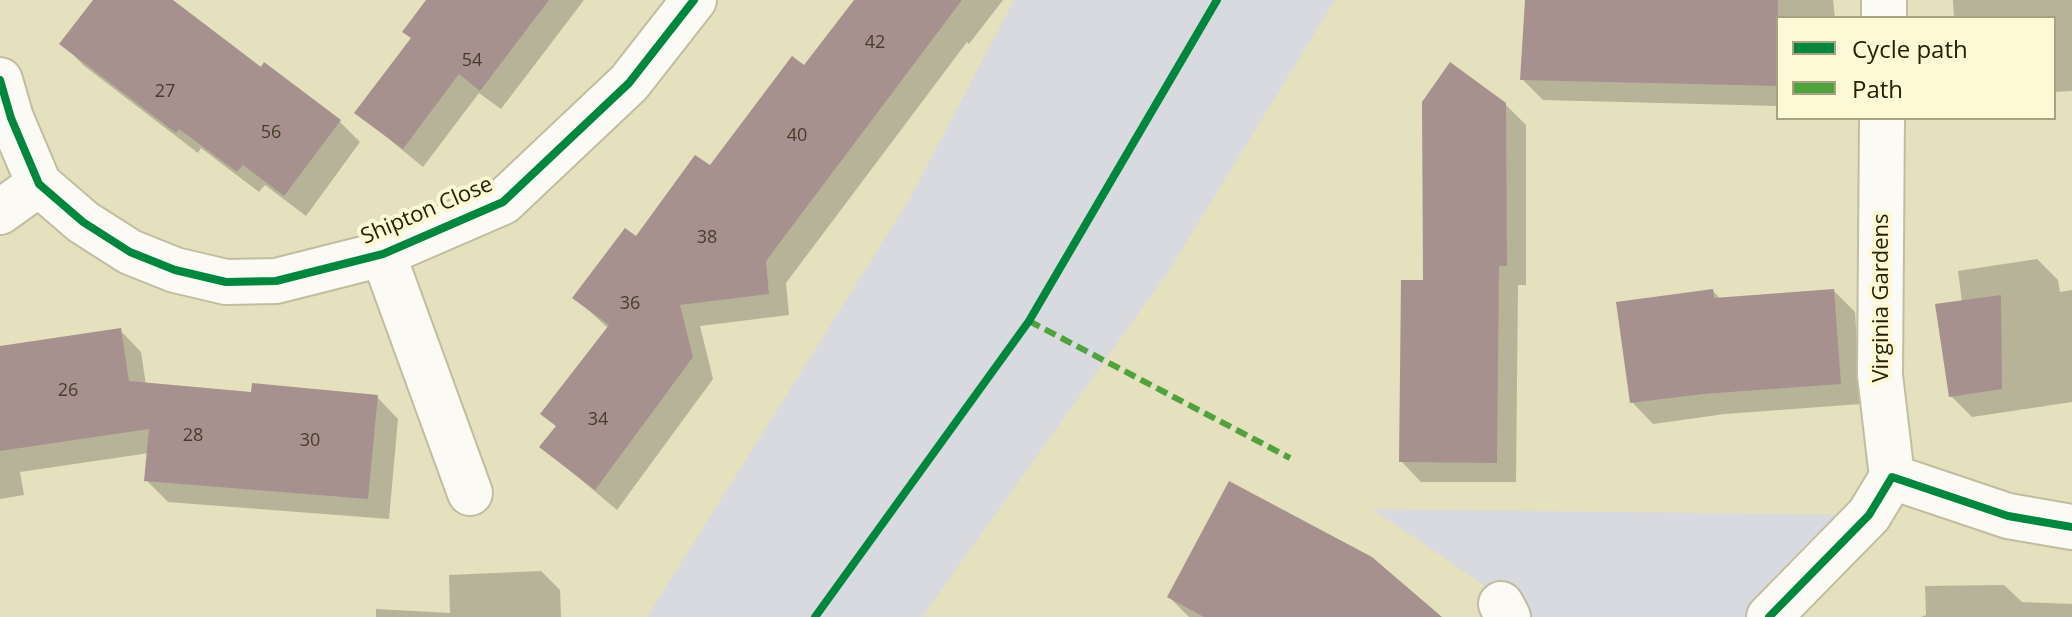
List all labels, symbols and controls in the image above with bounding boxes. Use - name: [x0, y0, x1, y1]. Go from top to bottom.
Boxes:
- legend: [1776, 16, 2056, 120]
- house number: 42: [865, 32, 885, 54]
- text: Cycle path: [1852, 32, 1968, 65]
- house number: 54: [462, 50, 482, 72]
- text: Path: [1852, 72, 1903, 105]
- house number: 27: [155, 81, 175, 103]
- house number: 56: [261, 122, 281, 144]
- house number: 40: [787, 125, 807, 147]
- street label: Shipton Close: [357, 171, 497, 251]
- street label: Virginia Gardens: [1869, 213, 1895, 383]
- house number: 38: [697, 227, 717, 249]
- house number: 36: [620, 293, 640, 315]
- house number: 26: [58, 380, 78, 402]
- house number: 34: [588, 409, 608, 431]
- house number: 28: [183, 425, 203, 447]
- house number: 30: [300, 430, 320, 452]

